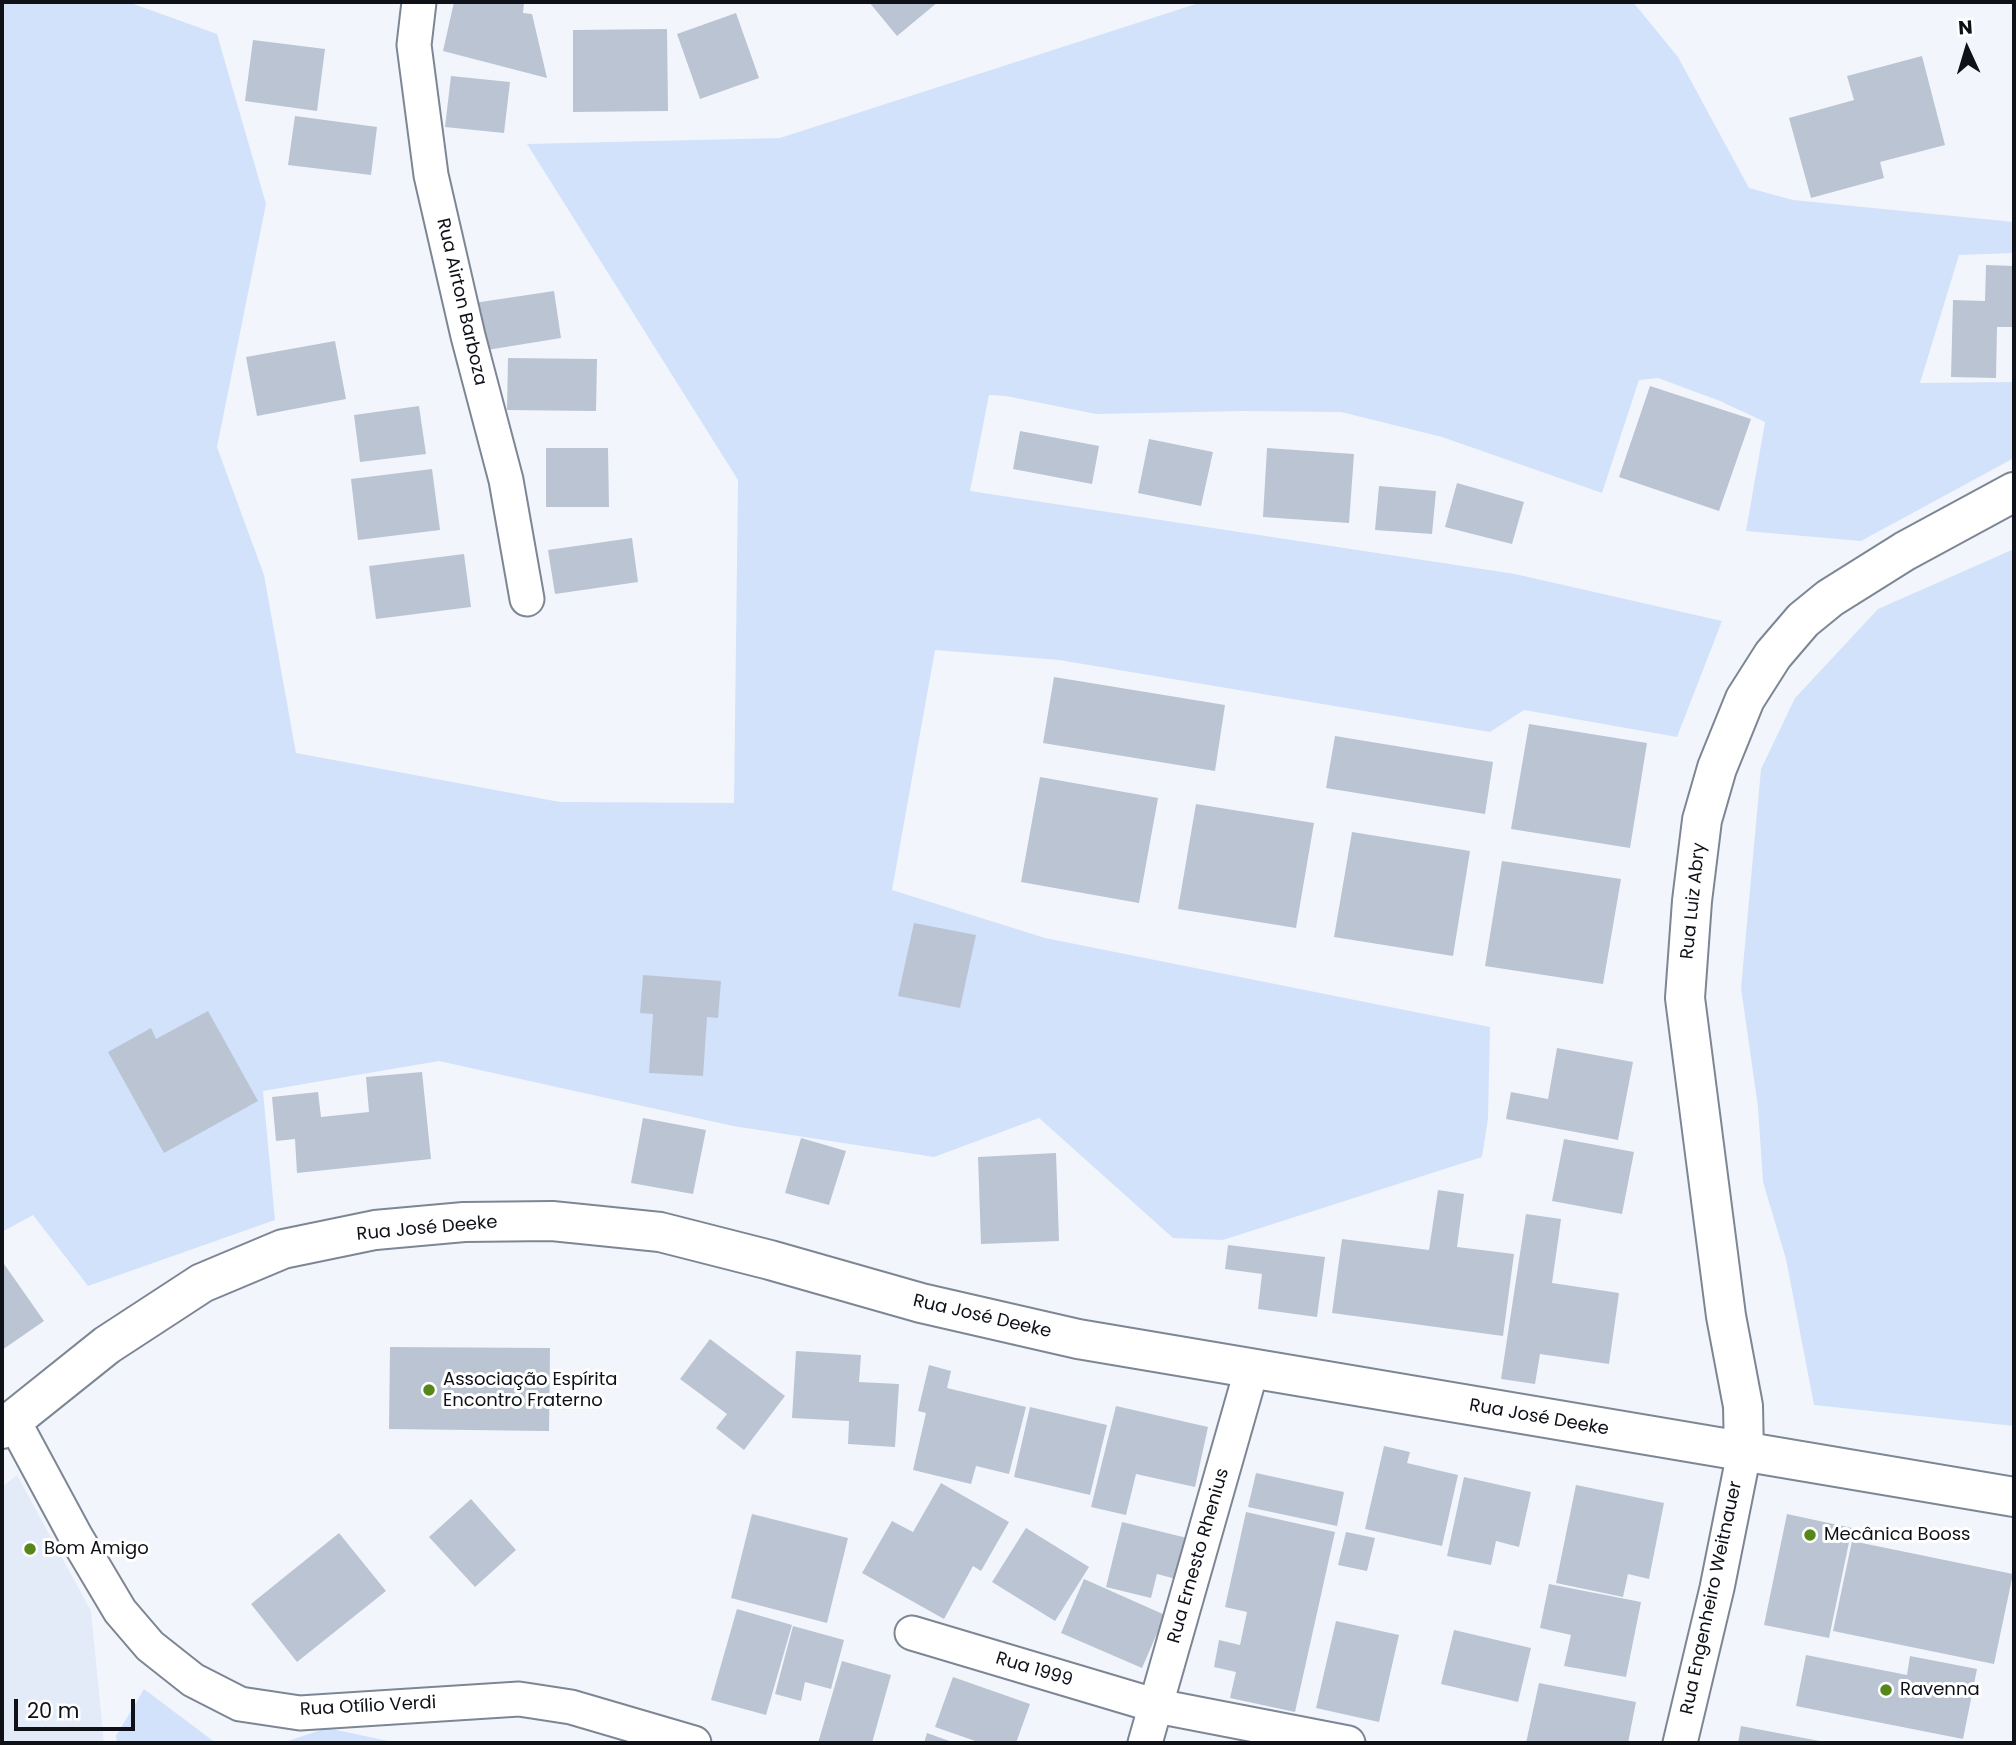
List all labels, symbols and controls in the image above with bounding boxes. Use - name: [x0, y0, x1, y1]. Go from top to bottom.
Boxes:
- north arrow: [1932, 14, 2002, 84]
- text: N: [1957, 14, 1974, 42]
- street label: Rua Airton Barboza: [431, 216, 491, 388]
- street label: Rua Luiz Abry: [1677, 842, 1711, 960]
- street label: Rua José Deeke: [356, 1212, 498, 1246]
- street label: Rua José Deeke: [911, 1291, 1053, 1343]
- place label: Associação Espírita Encontro Fraterno: [443, 1369, 617, 1412]
- marker: Associação Espírita Encontro Fraterno: [421, 1382, 437, 1398]
- street label: Rua José Deeke: [1468, 1395, 1610, 1441]
- street label: Rua Ernesto Rhenius: [1164, 1466, 1234, 1646]
- street label: Rua Engenheiro Weitnauer: [1677, 1479, 1747, 1717]
- place label: Mecânica Booss: [1824, 1524, 1970, 1546]
- marker: Mecânica Booss: [1802, 1527, 1818, 1543]
- place label: Bom Amigo: [44, 1538, 149, 1560]
- marker: Bom Amigo: [22, 1541, 38, 1557]
- street label: Rua 1999: [993, 1648, 1075, 1692]
- place label: Ravenna: [1900, 1679, 1980, 1701]
- marker: Ravenna: [1878, 1682, 1894, 1698]
- scale bar: [18, 1686, 138, 1730]
- street label: Rua Otílio Verdi: [299, 1693, 437, 1721]
- text: 20 m: [27, 1696, 80, 1725]

